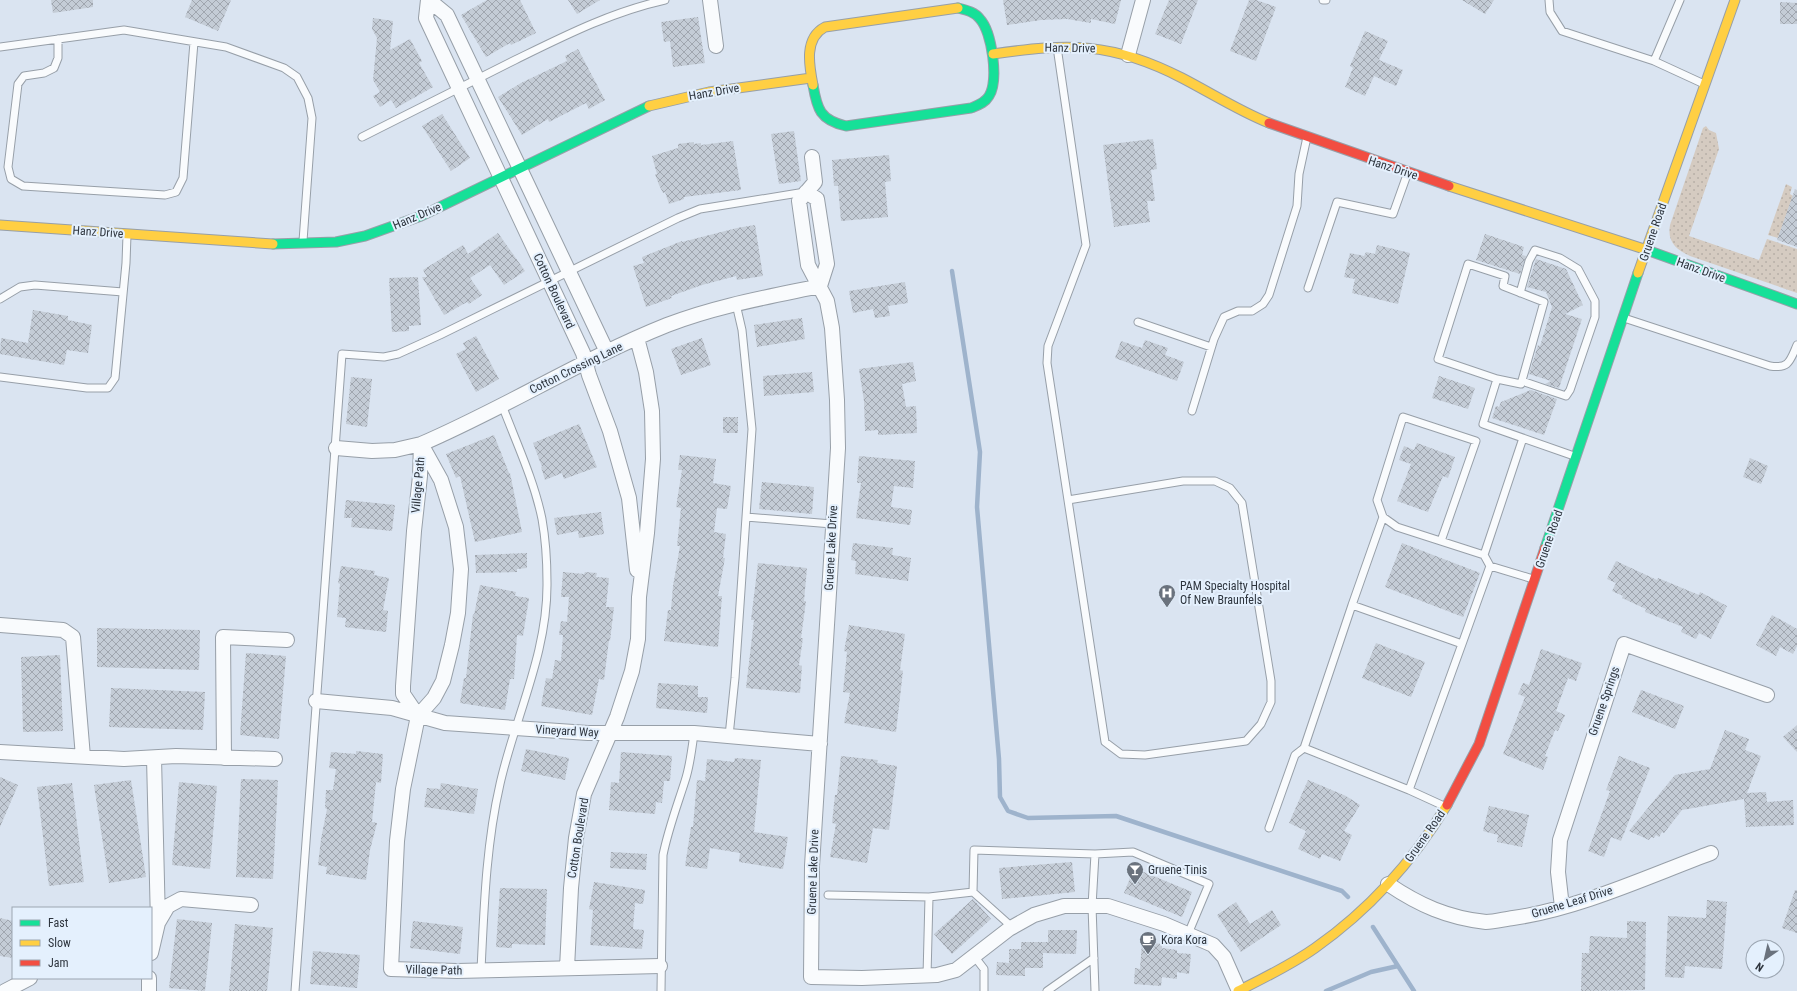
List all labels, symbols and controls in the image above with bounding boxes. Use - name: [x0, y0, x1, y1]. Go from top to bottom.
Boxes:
- street label: Hanz Drive: [1044, 41, 1096, 55]
- street label: Hanz Drive: [688, 81, 741, 103]
- street label: Hanz Drive: [1367, 153, 1420, 183]
- street label: Hanz Drive: [391, 199, 444, 232]
- street label: Gruene Road: [1637, 201, 1669, 263]
- street label: Hanz Drive: [72, 223, 124, 241]
- street label: Cotton Boulevard: [530, 251, 578, 331]
- street label: Hanz Drive: [1675, 255, 1728, 285]
- street label: Cotton Crossing Lane: [527, 339, 625, 397]
- street label: Village Path: [409, 456, 427, 514]
- street label: Gruene Lake Drive: [822, 505, 840, 591]
- street label: Gruene Road: [1533, 508, 1565, 570]
- place label: PAM Specialty Hospital Of New Braunfels: [1180, 579, 1290, 607]
- hospital icon: PAM Specialty Hospital Of New Braunfels: [1157, 583, 1177, 608]
- street label: Gruene Springs: [1586, 665, 1622, 737]
- street label: Vineyard Way: [535, 722, 599, 740]
- street label: Cotton Boulevard: [565, 797, 591, 879]
- street label: Gruene Road: [1402, 807, 1448, 865]
- street label: Gruene Lake Drive: [805, 829, 821, 915]
- bar icon: Gruene Tinis: [1125, 860, 1145, 885]
- place label: Gruene Tinis: [1148, 863, 1207, 877]
- street label: Gruene Leaf Drive: [1530, 883, 1615, 921]
- legend: [12, 907, 152, 979]
- text: Fast: [48, 916, 69, 930]
- cafe icon: Kora Kora: [1138, 930, 1158, 955]
- place label: Kora Kora: [1161, 933, 1207, 947]
- text: Slow: [48, 936, 71, 950]
- north arrow: [1745, 939, 1785, 979]
- text: Jam: [48, 956, 69, 970]
- text: N: [1753, 959, 1766, 974]
- street label: Village Path: [406, 963, 463, 977]

